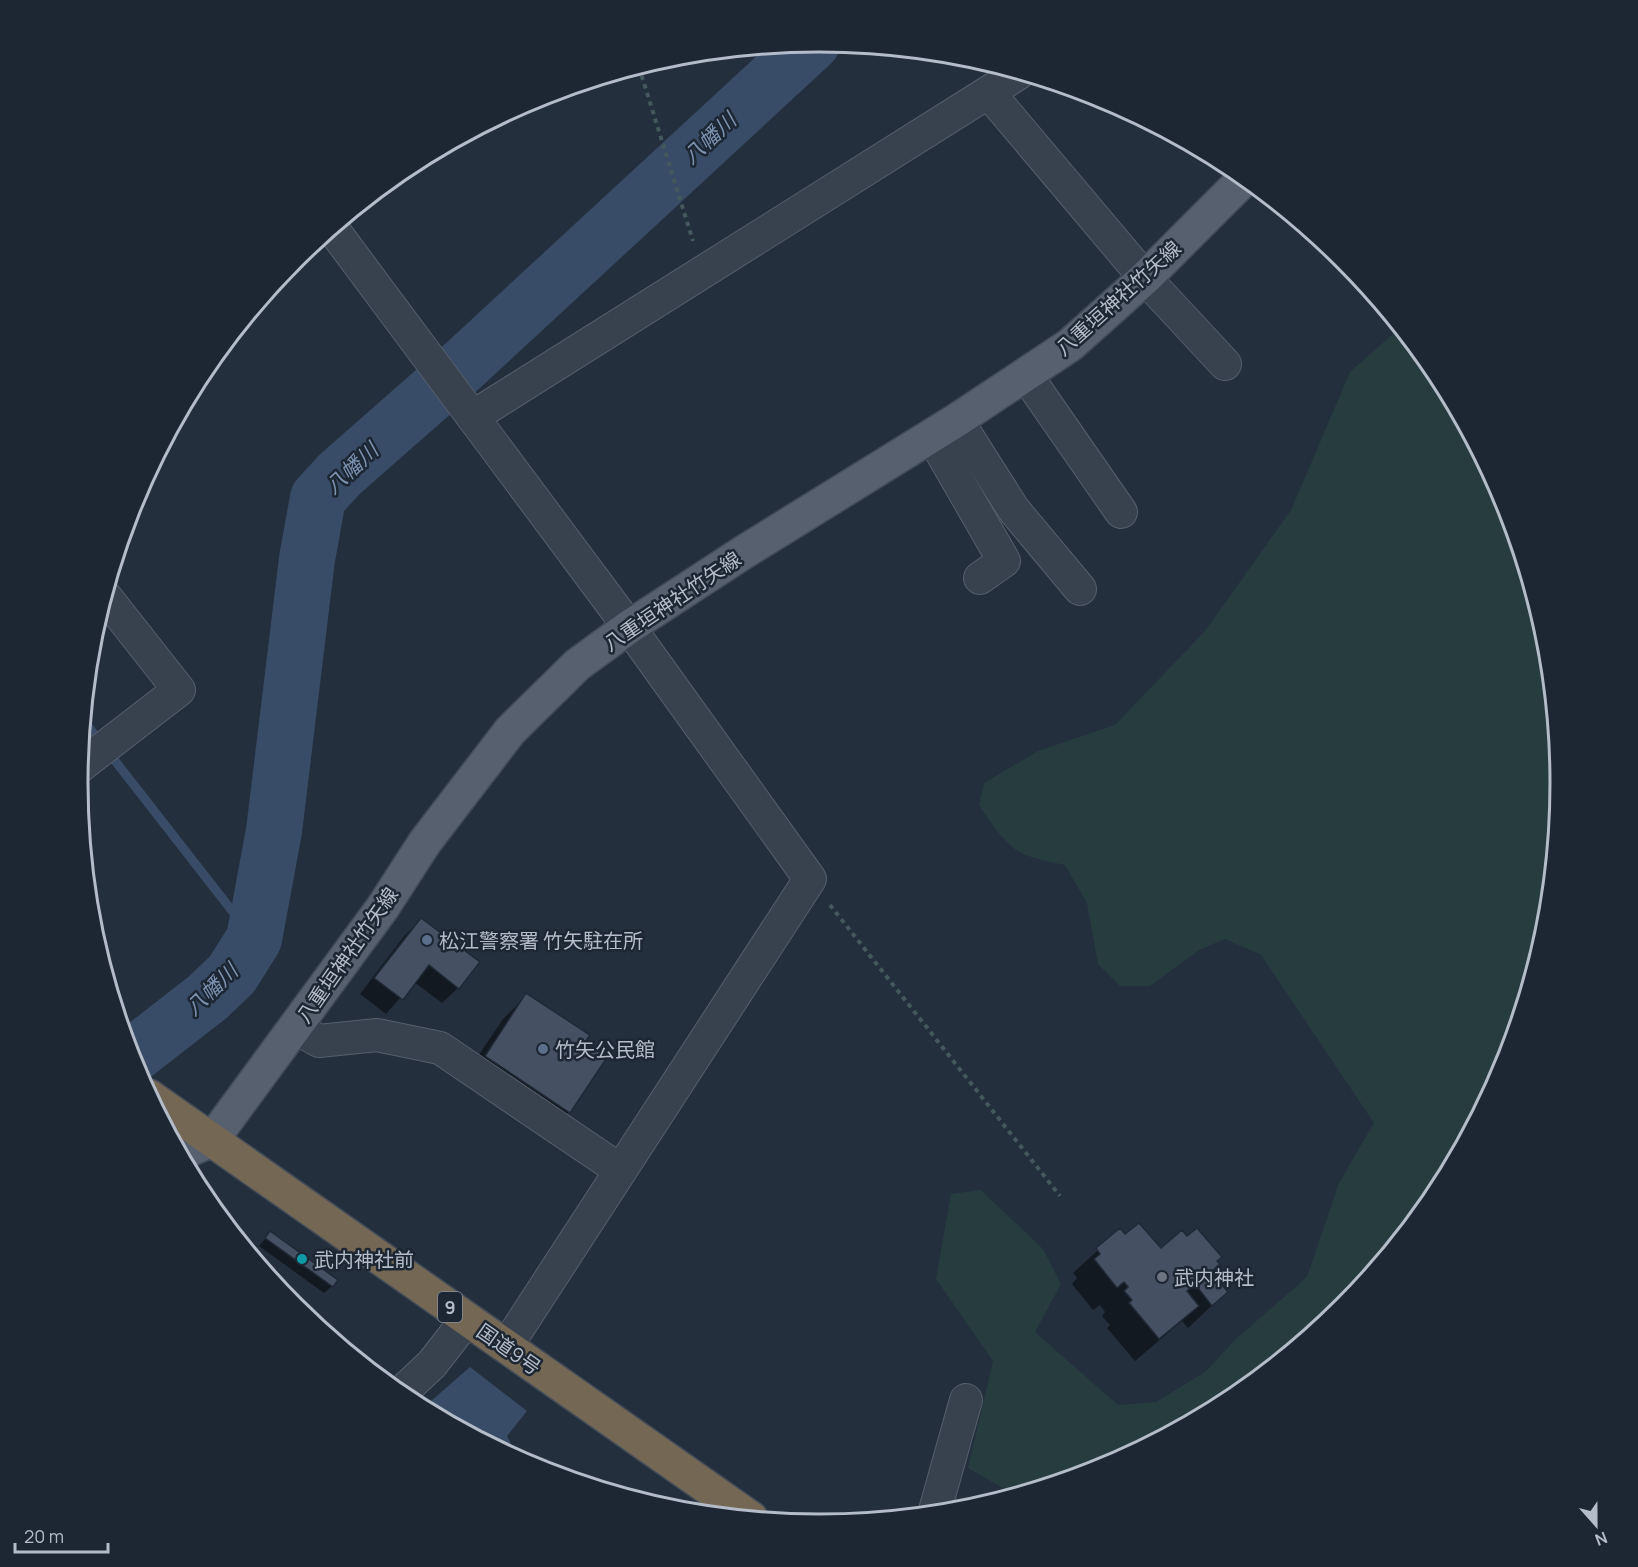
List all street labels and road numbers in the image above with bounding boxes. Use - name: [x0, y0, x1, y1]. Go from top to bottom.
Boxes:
- street label: 八重垣神社竹矢線: [1050, 234, 1186, 362]
- street label: 八重垣神社竹矢線: [598, 545, 746, 657]
- street label: 八重垣神社竹矢線: [290, 882, 404, 1028]
- road number: 9: [438, 1292, 462, 1322]
- street label: 国道9号: [472, 1317, 546, 1381]

